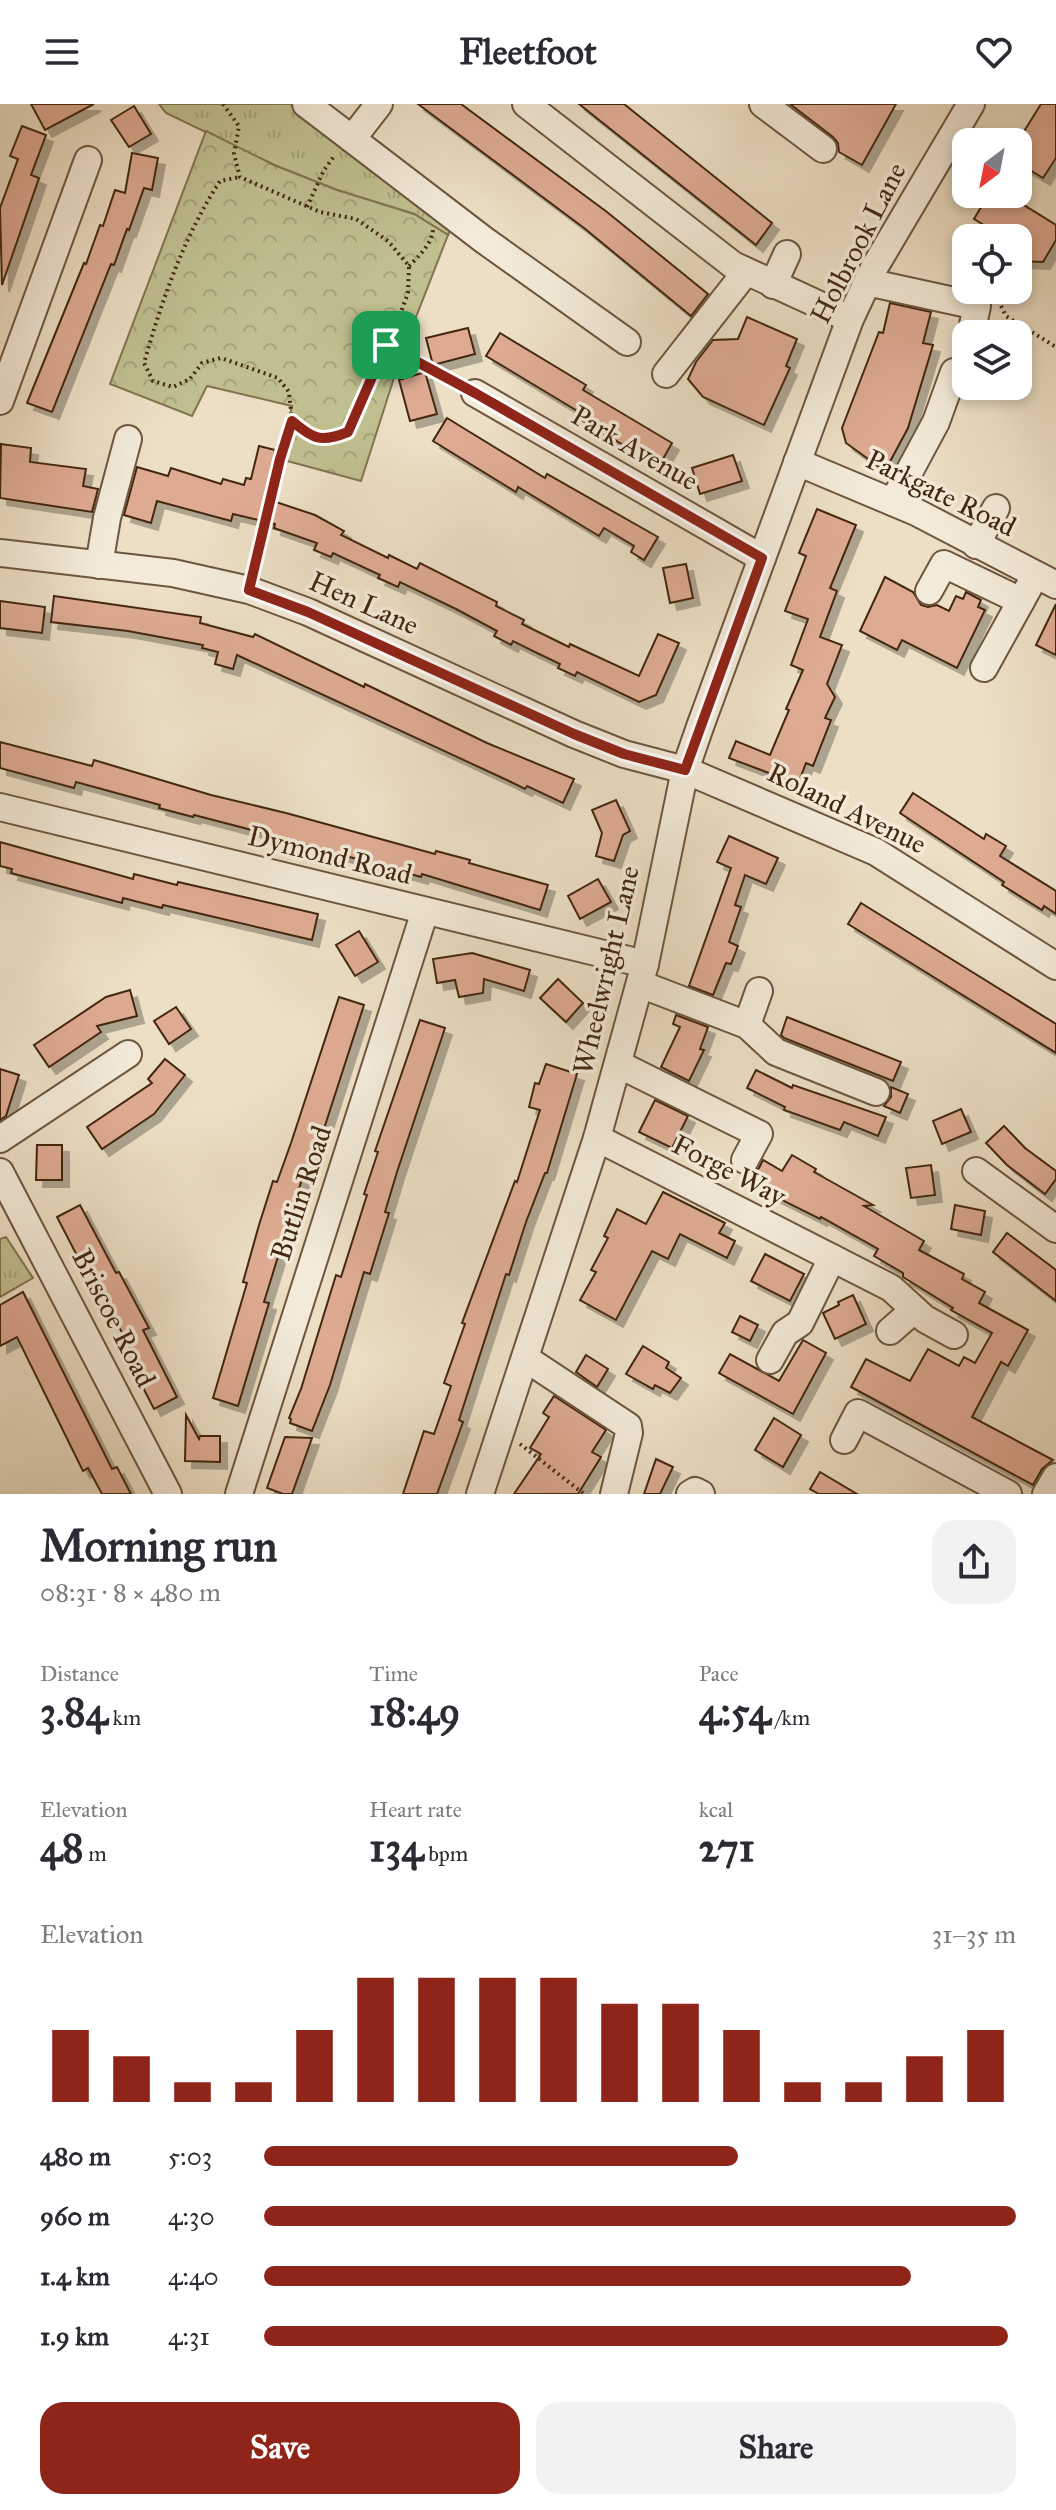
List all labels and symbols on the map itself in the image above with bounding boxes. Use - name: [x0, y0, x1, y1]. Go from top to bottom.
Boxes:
- north arrow: [952, 128, 1032, 208]
- street label: Holbrook Lane: [802, 157, 914, 329]
- pin: [352, 311, 420, 379]
- street label: Park Avenue: [565, 398, 705, 498]
- street label: Parkgate Road: [860, 442, 1022, 544]
- street label: Hen Lane: [304, 563, 424, 643]
- street label: Roland Avenue: [762, 754, 932, 862]
- street label: Dymond Road: [244, 818, 416, 892]
- street label: Wheelwright Lane: [565, 862, 647, 1078]
- street label: Butlin Road: [263, 1121, 339, 1265]
- street label: Forge Way: [666, 1126, 793, 1214]
- street label: Briscoe Road: [64, 1243, 164, 1393]

